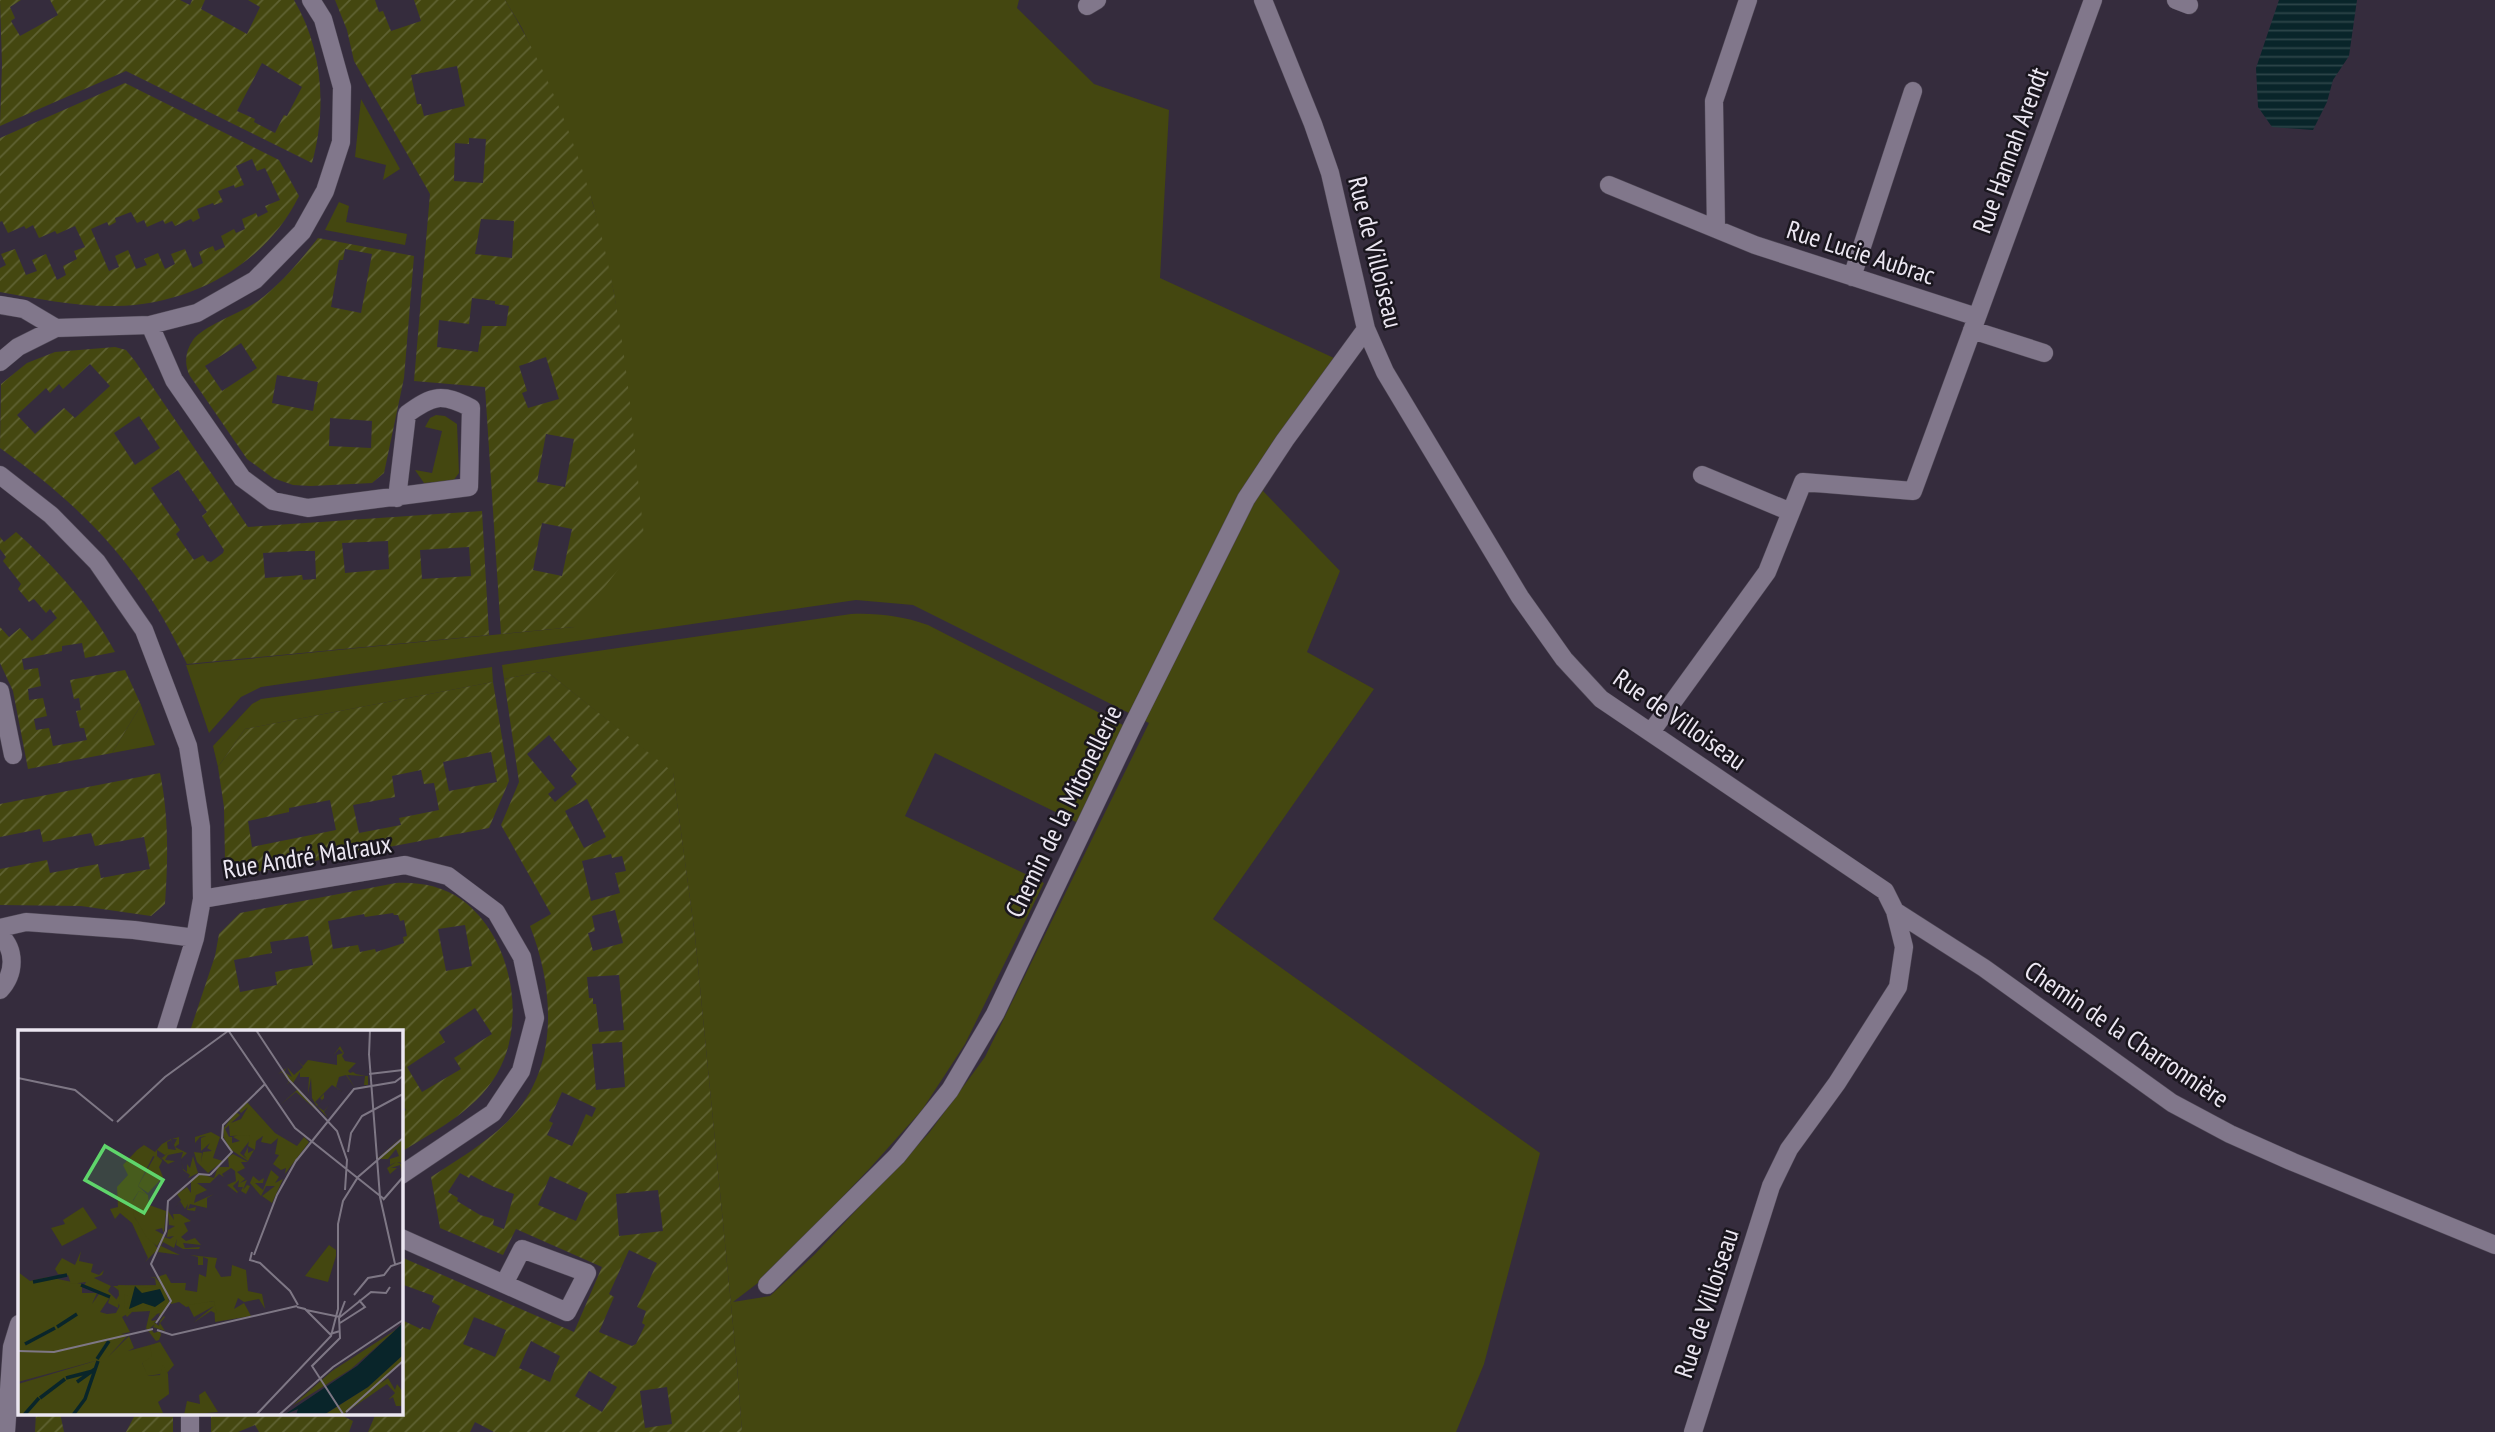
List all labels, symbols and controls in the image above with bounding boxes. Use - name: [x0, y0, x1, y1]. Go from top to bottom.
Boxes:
- street label: Rue Hannah Arendt: [1965, 63, 2055, 237]
- street label: Rue de Villoiseau: [1341, 173, 1411, 331]
- street label: Rue Lucie Aubrac: [1783, 213, 1939, 291]
- street label: Rue de Villoiseau: [1607, 661, 1753, 777]
- street label: Chemin de la Mitonellerie: [997, 700, 1129, 922]
- street label: Rue André Malraux: [220, 826, 394, 886]
- street label: Chemin de la Charronnière: [2019, 953, 2235, 1115]
- inset map: [18, 1030, 402, 1414]
- street label: Rue de Villoiseau: [1666, 1224, 1746, 1382]

